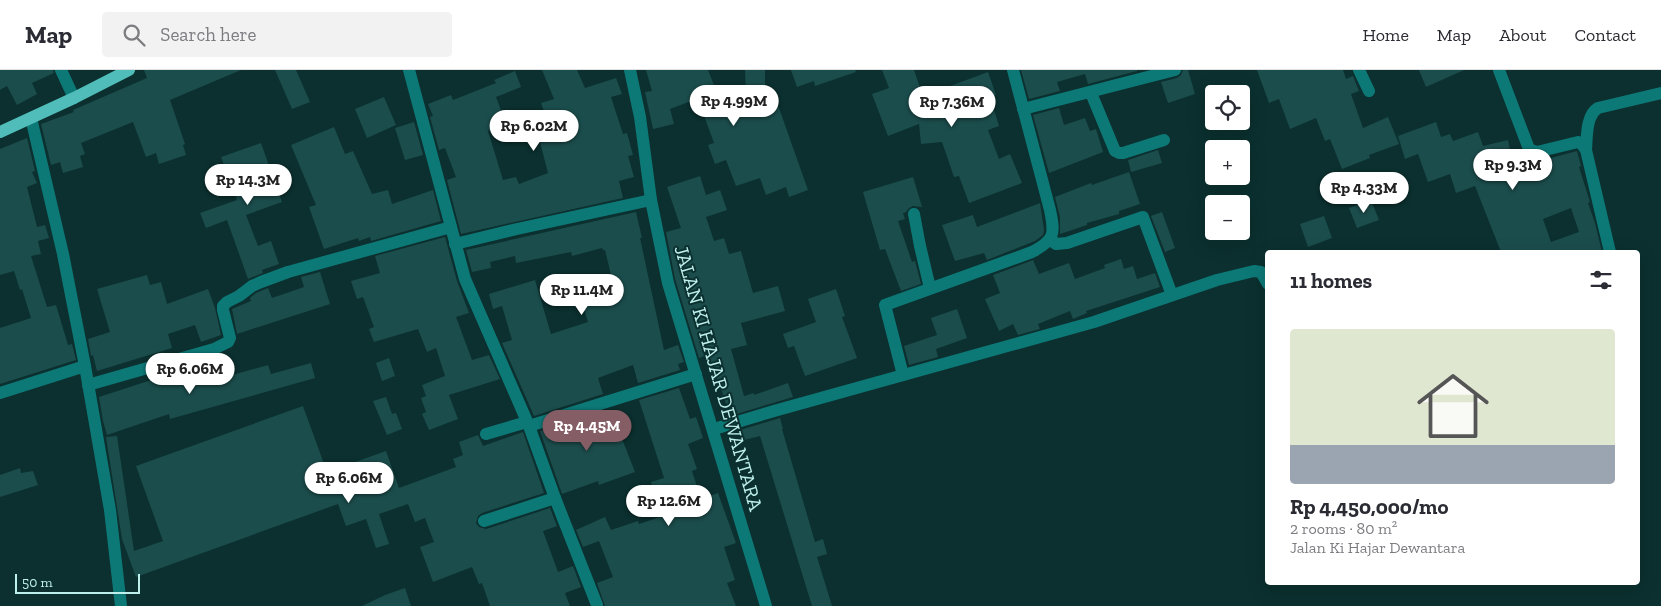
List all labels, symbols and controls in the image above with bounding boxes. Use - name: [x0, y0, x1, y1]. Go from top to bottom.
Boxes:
- search box: [102, 12, 452, 57]
- text: Map: [25, 20, 72, 49]
- icon: search: [120, 21, 148, 49]
- text: Search here: [160, 23, 257, 46]
- text: Home: [1362, 24, 1409, 46]
- text: Map: [1437, 24, 1471, 46]
- text: About: [1499, 24, 1546, 46]
- text: Contact: [1574, 24, 1636, 46]
- pin: Rp 4.99M: [682, 85, 786, 127]
- pin: Rp 7.36M: [900, 85, 1004, 128]
- map controls: [1205, 85, 1250, 240]
- button: locate: [1205, 85, 1250, 130]
- text: Rp 4.99M: [701, 91, 767, 110]
- text: Rp 7.36M: [920, 92, 984, 111]
- pin: Rp 6.02M: [482, 109, 586, 152]
- text: Rp 6.02M: [501, 116, 567, 135]
- button: +: [1205, 140, 1250, 185]
- pin: Rp 9.3M: [1467, 148, 1559, 191]
- text: Rp 9.3M: [1484, 155, 1542, 174]
- pin: Rp 14.3M: [196, 164, 300, 206]
- text: Rp 14.3M: [216, 170, 280, 189]
- pin: Rp 4.33M: [1312, 172, 1416, 214]
- text: Rp 4.33M: [1331, 178, 1397, 197]
- button: −: [1205, 195, 1250, 240]
- street label: JALAN KI HAJAR DEWANTARA: [670, 242, 769, 515]
- icon: filters: [1587, 266, 1615, 294]
- text: 11 homes: [1290, 268, 1372, 293]
- pin: Rp 11.4M: [530, 274, 634, 316]
- text: Rp 11.4M: [551, 280, 613, 299]
- pin: Rp 6.06M: [138, 352, 242, 395]
- text: Rp 6.06M: [157, 359, 223, 378]
- icon: home: [1408, 361, 1498, 451]
- pin: Rp 4.45M: [535, 410, 639, 452]
- text: Rp 4.45M: [554, 416, 620, 435]
- pin: Rp 6.06M: [297, 462, 401, 504]
- text: Rp 6.06M: [316, 468, 382, 487]
- pin: Rp 12.6M: [617, 484, 721, 527]
- text: Rp 12.6M: [637, 491, 701, 510]
- text: Rp 4,450,000/mo: [1290, 494, 1448, 519]
- text: 2 rooms · 80 m²: [1290, 519, 1397, 538]
- text: Jalan Ki Hajar Dewantara: [1290, 538, 1465, 557]
- scale bar: [15, 571, 140, 594]
- text: 50 m: [22, 574, 53, 591]

